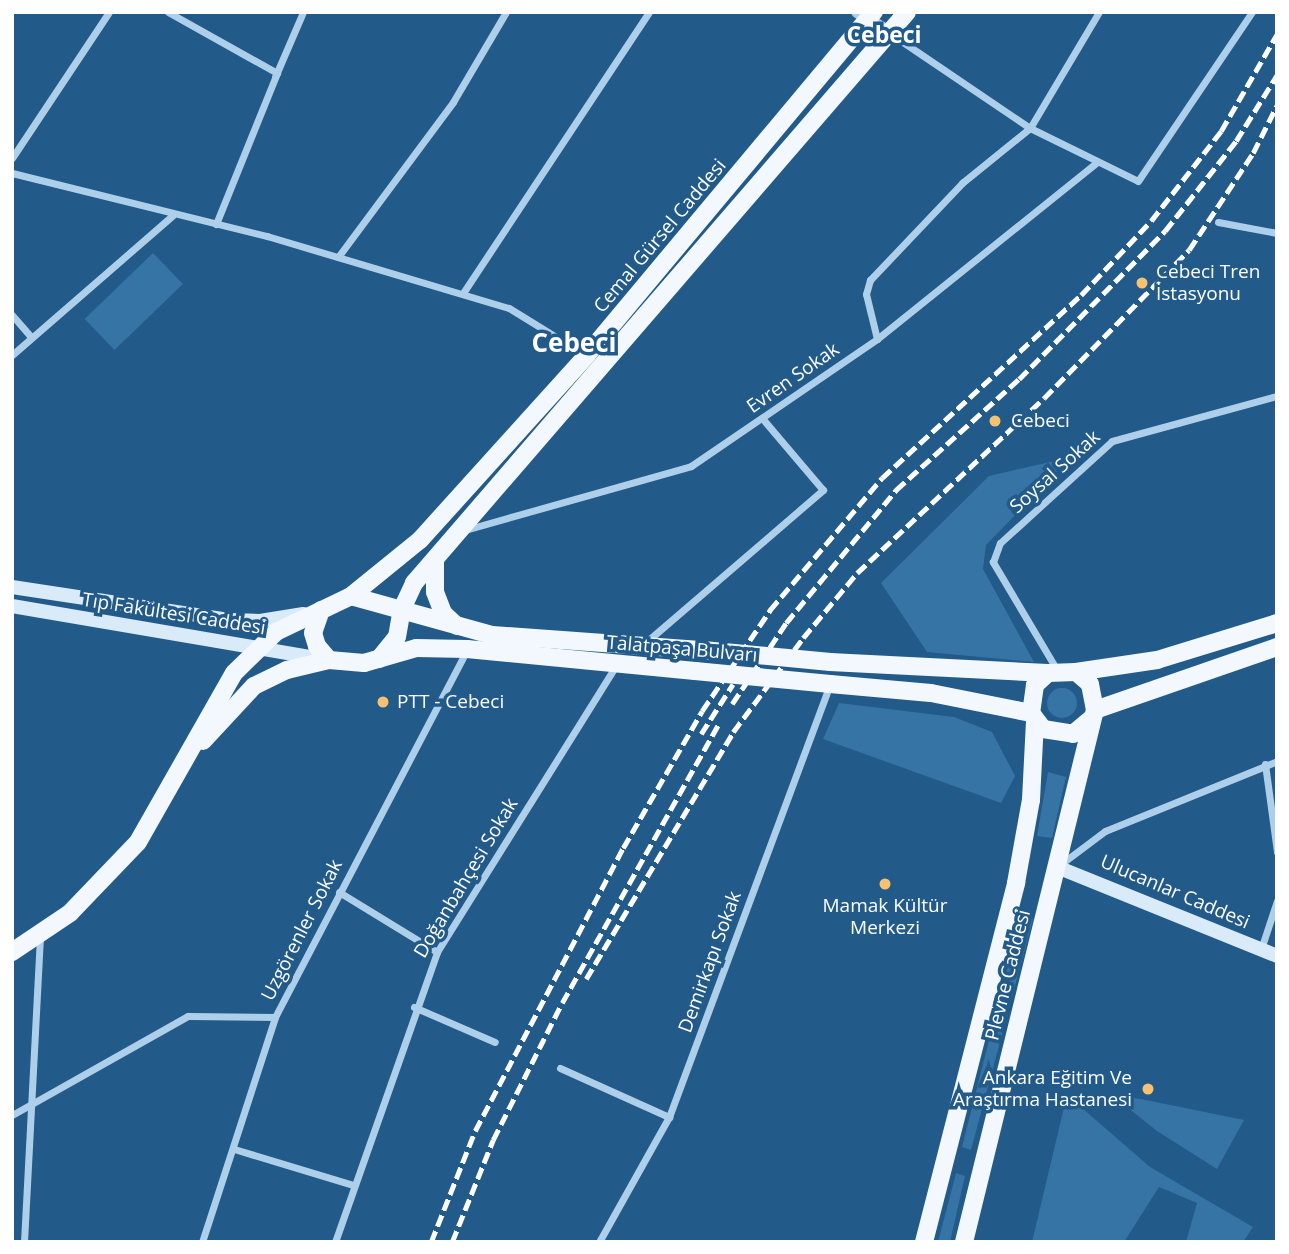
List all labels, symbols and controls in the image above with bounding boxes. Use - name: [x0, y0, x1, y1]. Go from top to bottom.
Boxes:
- district label: Cebeci: [846, 20, 922, 48]
- street label: Cemal Gürsel Caddesi: [589, 155, 731, 317]
- place label: Cebeci Tren İstasyonu: [1156, 261, 1260, 305]
- marker: Cebeci Tren İstasyonu: [1134, 275, 1150, 291]
- district label: Cebeci: [531, 327, 617, 359]
- street label: Evren Sokak: [742, 338, 844, 418]
- place label: Cebeci: [1011, 410, 1070, 432]
- marker: Cebeci: [985, 411, 1005, 431]
- street label: Soysal Sokak: [1005, 426, 1105, 518]
- street label: Tıp Fakültesi Caddesi: [81, 588, 267, 640]
- street label: Talatpaşa Bulvarı: [606, 631, 758, 667]
- place label: PTT - Cebeci: [397, 691, 504, 713]
- marker: PTT - Cebeci: [375, 694, 391, 710]
- street label: Doğanbahçesi Sokak: [409, 794, 523, 962]
- street label: Ulucanlar Caddesi: [1097, 850, 1253, 934]
- street label: Uzgörenler Sokak: [257, 856, 347, 1004]
- marker: Mamak Kültür Merkezi: [877, 876, 893, 892]
- street label: Demirkapı Sokak: [674, 888, 746, 1036]
- place label: Mamak Kültür Merkezi: [823, 895, 947, 939]
- street label: Plevne Caddesi: [981, 907, 1035, 1043]
- place label: Ankara Eğitim Ve Araştırma Hastanesi: [953, 1067, 1132, 1111]
- marker: Ankara Eğitim Ve Araştırma Hastanesi: [1138, 1079, 1158, 1099]

